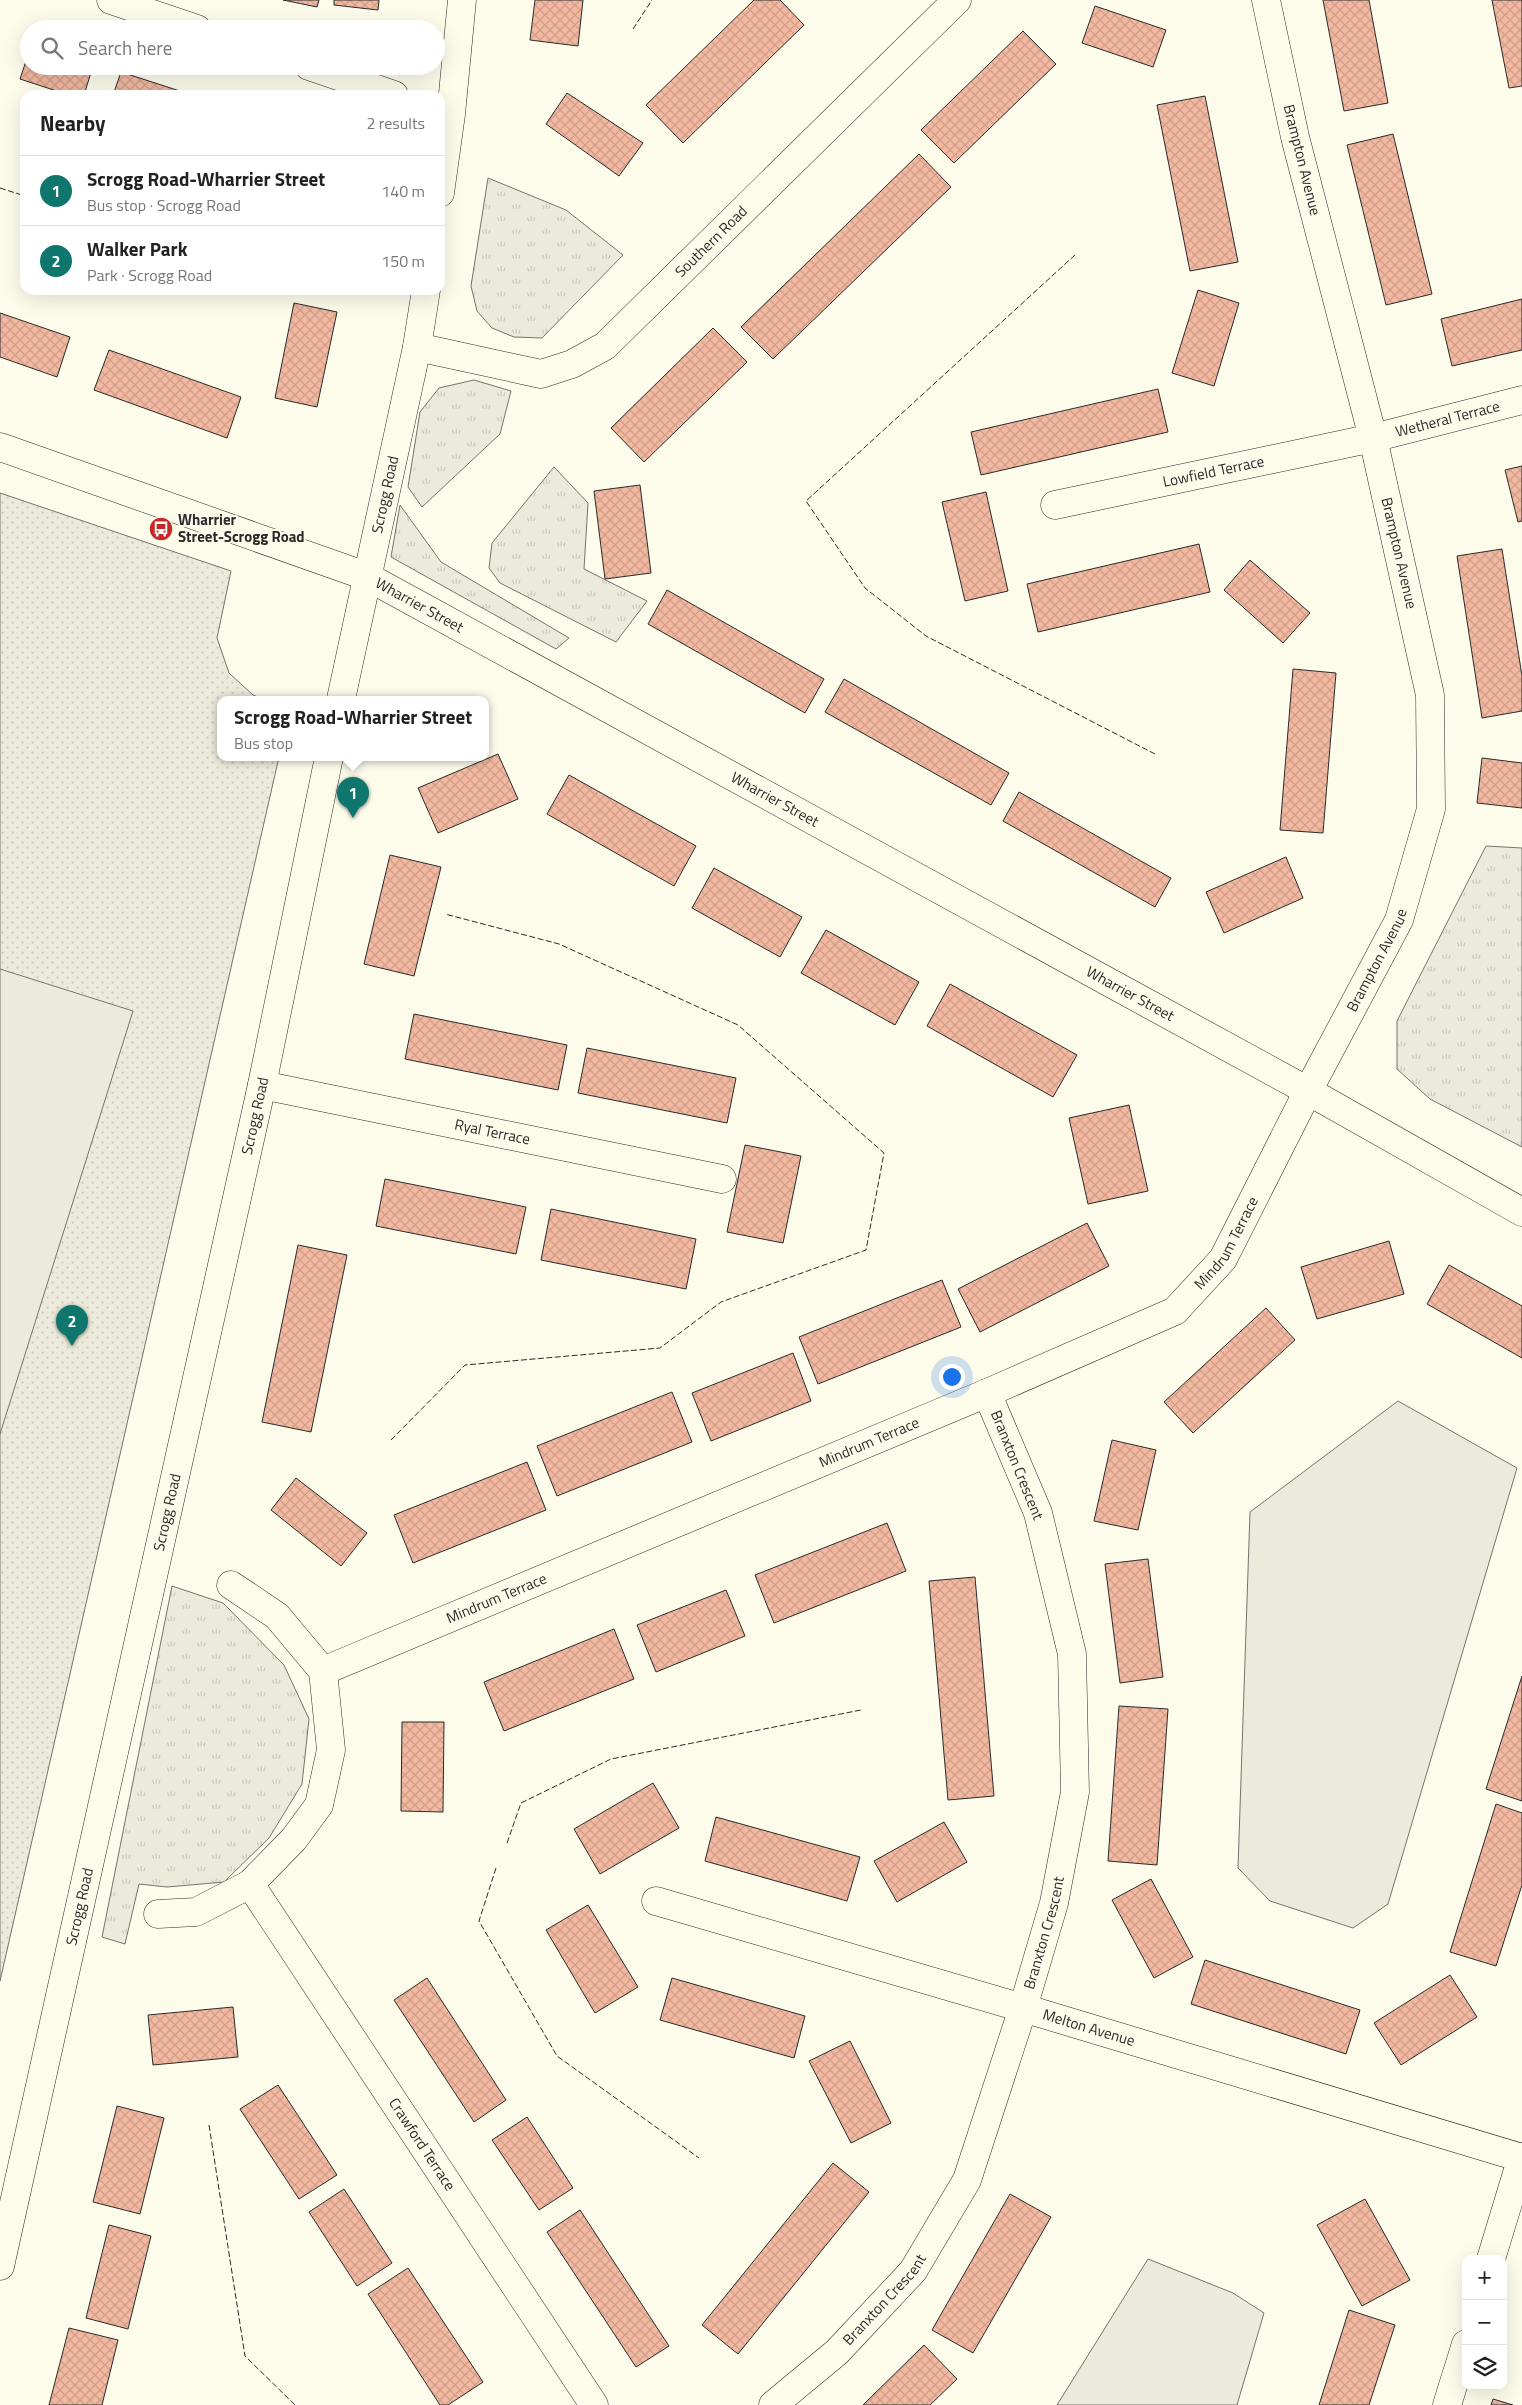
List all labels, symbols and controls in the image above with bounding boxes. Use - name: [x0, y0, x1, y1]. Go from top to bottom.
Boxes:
- search box: [20, 20, 445, 75]
- text: Search here: [78, 33, 172, 62]
- icon: search: [38, 34, 66, 62]
- street label: Brampton Avenue: [1278, 102, 1327, 218]
- text: Nearby: [40, 107, 105, 139]
- text: 2 results: [366, 111, 425, 135]
- text: Scrogg Road-Wharrier Street: [87, 164, 325, 193]
- text: 1: [52, 179, 60, 203]
- text: 140 m: [381, 179, 425, 203]
- text: Bus stop · Scrogg Road: [87, 193, 241, 217]
- street label: Southern Road: [669, 200, 752, 282]
- text: Walker Park: [87, 234, 187, 263]
- text: 2: [52, 249, 60, 273]
- text: 150 m: [381, 249, 425, 273]
- text: Park · Scrogg Road: [87, 263, 212, 287]
- street label: Wetheral Terrace: [1393, 394, 1502, 443]
- street label: Lowfield Terrace: [1161, 449, 1266, 493]
- street label: Scrogg Road: [365, 454, 404, 536]
- street label: Brampton Avenue: [1375, 495, 1423, 611]
- place label: Wharrier Street-Scrogg Road: [178, 508, 305, 548]
- bus stop icon: Wharrier Street-Scrogg Road: [148, 516, 174, 542]
- street label: Wharrier Street: [371, 571, 469, 639]
- popup: [217, 696, 489, 761]
- text: Scrogg Road-Wharrier Street: [234, 702, 472, 731]
- text: Bus stop: [234, 731, 293, 755]
- street label: Wharrier Street: [727, 766, 824, 833]
- pin: 1: [337, 777, 369, 818]
- street label: Brampton Avenue: [1340, 906, 1413, 1016]
- street label: Wharrier Street: [1082, 960, 1179, 1027]
- street label: Scrogg Road: [235, 1075, 274, 1157]
- street label: Ryal Terrace: [452, 1113, 532, 1151]
- street label: Mindrum Terrace: [1188, 1192, 1264, 1295]
- pin: 2: [56, 1305, 88, 1346]
- your location: [939, 1364, 965, 1390]
- street label: Branxton Crescent: [985, 1407, 1050, 1524]
- street label: Mindrum Terrace: [815, 1411, 923, 1473]
- street label: Scrogg Road: [147, 1471, 186, 1553]
- street label: Mindrum Terrace: [442, 1567, 550, 1629]
- street label: Scrogg Road: [59, 1866, 99, 1948]
- street label: Branxton Crescent: [1017, 1874, 1070, 1992]
- street label: Melton Avenue: [1040, 2003, 1138, 2052]
- street label: Crawford Terrace: [383, 2093, 461, 2195]
- street label: Branxton Crescent: [837, 2249, 932, 2350]
- map controls: [1462, 2255, 1507, 2390]
- button: +: [1462, 2255, 1507, 2300]
- button: −: [1462, 2300, 1507, 2345]
- button: layers: [1462, 2345, 1507, 2390]

